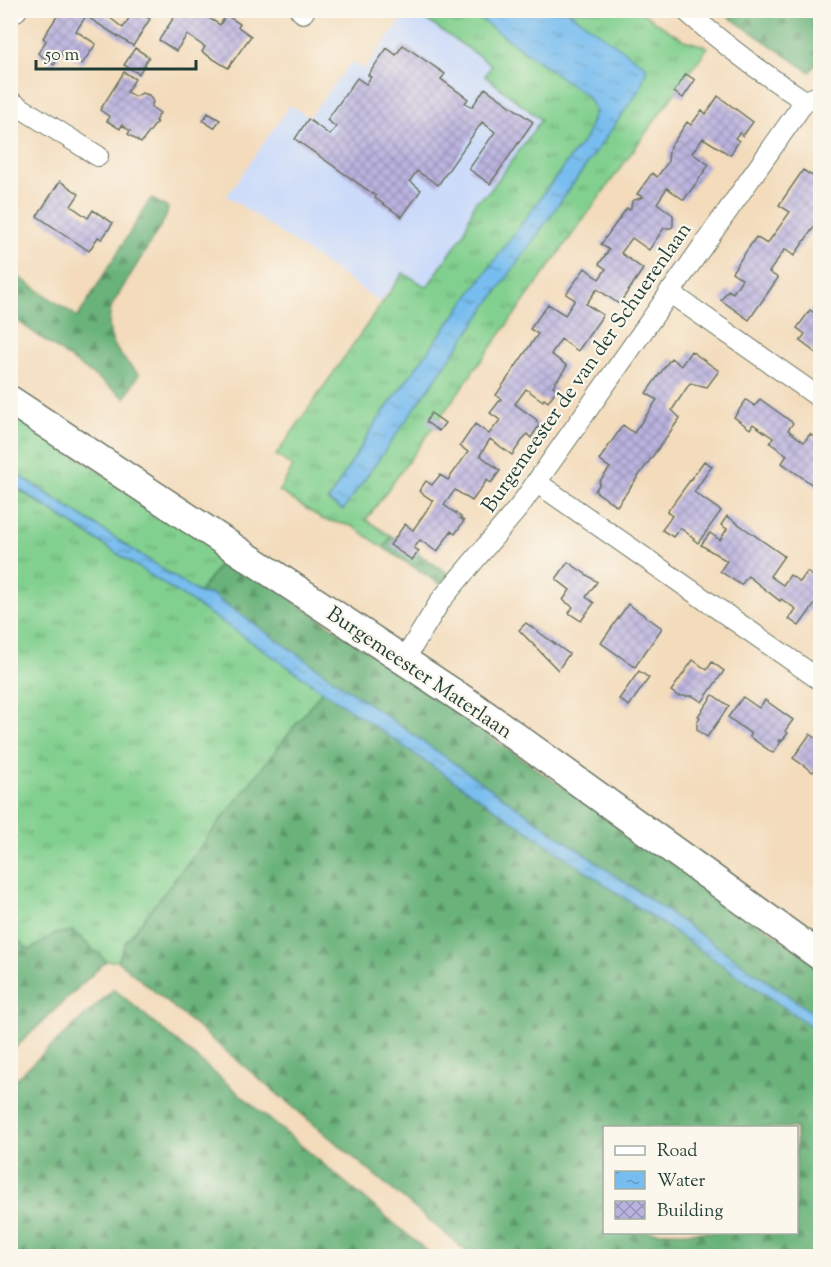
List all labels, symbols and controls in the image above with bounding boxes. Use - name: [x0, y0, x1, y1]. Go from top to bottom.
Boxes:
- scale bar: [36, 33, 196, 71]
- text: 50 m: [44, 43, 80, 69]
- street label: Burgemeester de van der Schuerenlaan: [475, 217, 700, 519]
- street label: Burgemeester Materlaan: [320, 600, 518, 747]
- legend: [603, 1126, 798, 1234]
- text: Road: [657, 1139, 697, 1165]
- text: Water: [657, 1169, 706, 1195]
- text: Building: [657, 1199, 723, 1225]

